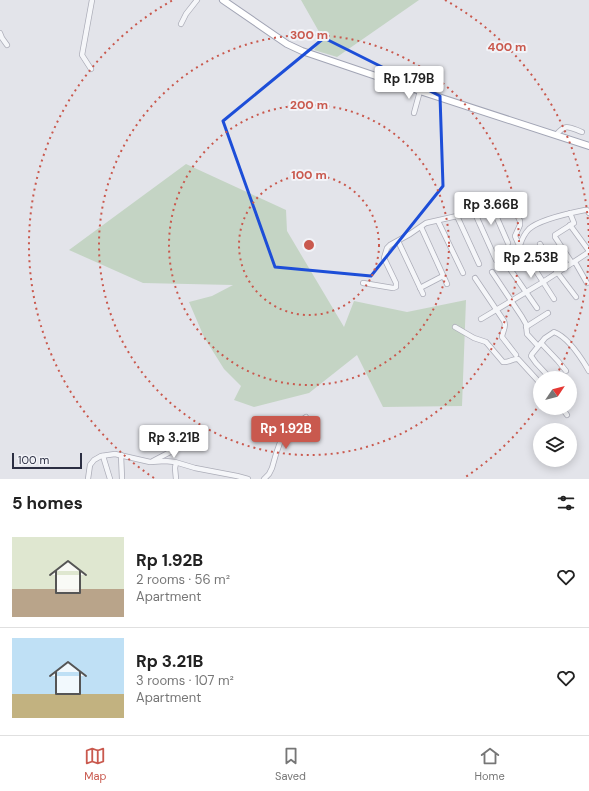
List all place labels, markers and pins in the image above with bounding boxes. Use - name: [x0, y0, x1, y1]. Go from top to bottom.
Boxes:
- pin: Rp 1.79B: [368, 66, 450, 100]
- pin: Rp 3.66B: [450, 192, 532, 226]
- centre of rings: [302, 238, 316, 252]
- pin: Rp 2.53B: [490, 245, 572, 279]
- pin: Rp 1.92B: [245, 416, 327, 450]
- pin: Rp 3.21B: [133, 425, 215, 459]

